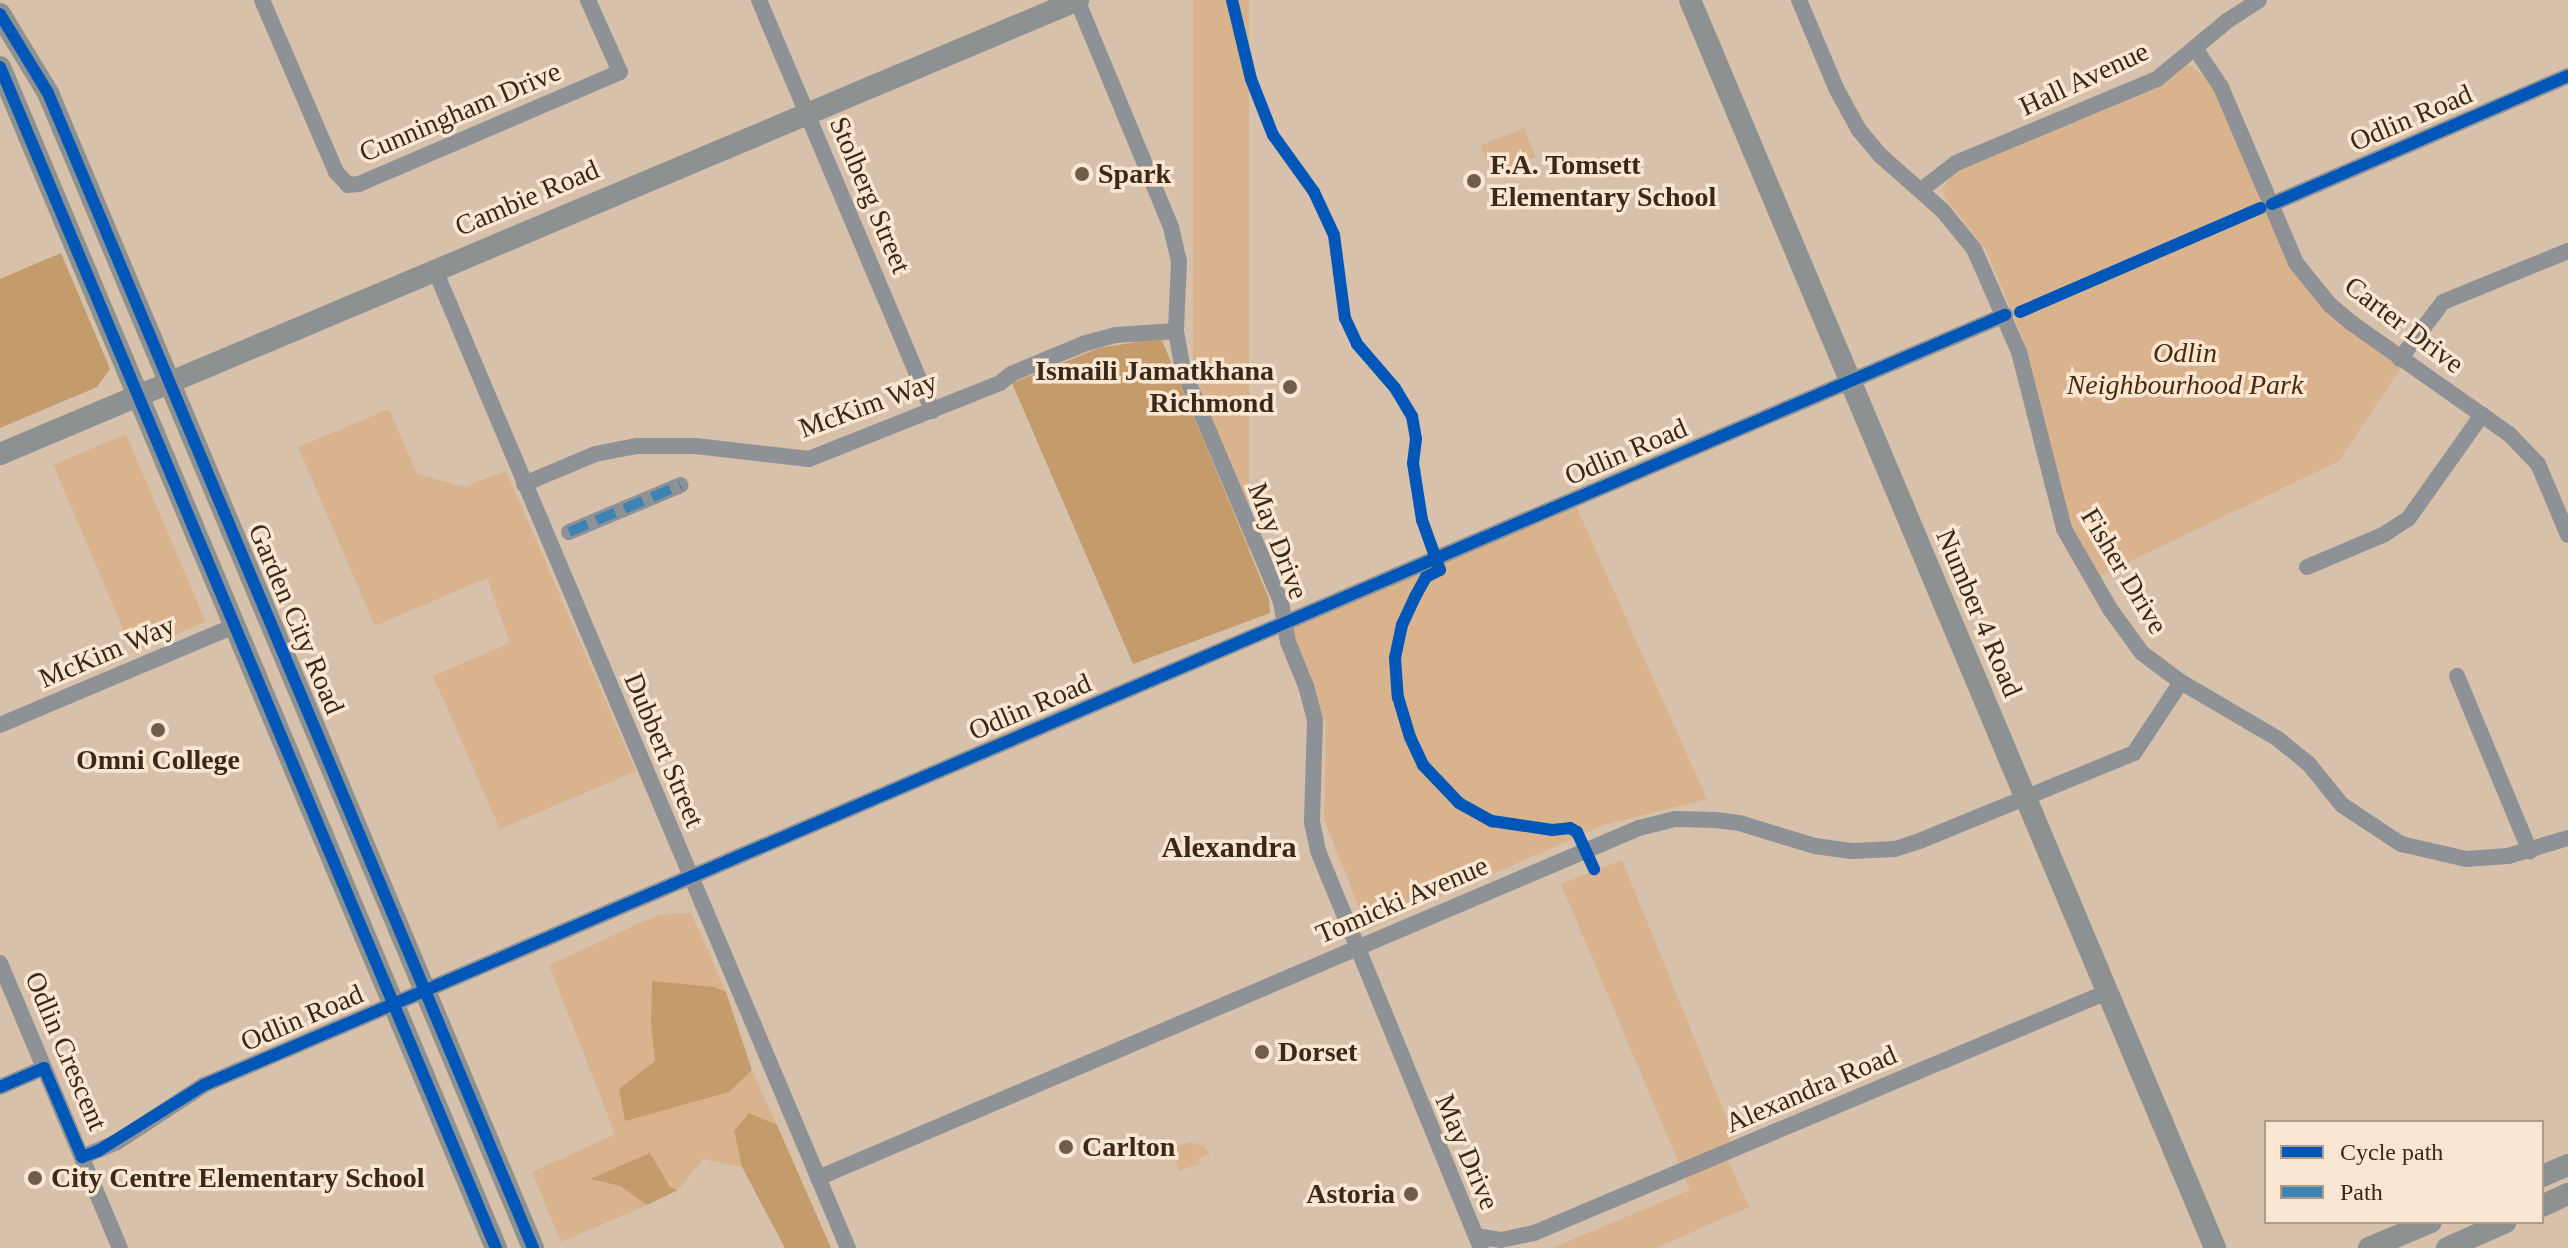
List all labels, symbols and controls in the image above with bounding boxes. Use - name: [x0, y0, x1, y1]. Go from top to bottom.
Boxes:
- street label: Hall Avenue: [2013, 34, 2155, 124]
- street label: Cunningham Drive: [354, 54, 566, 170]
- street label: Odlin Road: [2345, 77, 2477, 159]
- street label: Stolberg Street: [822, 112, 918, 278]
- place label: F.A. Tomsett Elementary School: [1490, 148, 1716, 214]
- street label: Cambie Road: [450, 153, 604, 243]
- place label: Spark: [1098, 157, 1171, 191]
- marker: Spark: [1073, 165, 1091, 183]
- marker: F.A. Tomsett Elementary School: [1465, 172, 1483, 190]
- street label: Carter Drive: [2338, 269, 2470, 381]
- park label: Odlin Neighbourhood Park: [2067, 336, 2303, 402]
- place label: Ismaili Jamatkhana Richmond: [1035, 354, 1274, 420]
- street label: McKim Way: [794, 364, 942, 446]
- marker: Ismaili Jamatkhana Richmond: [1281, 378, 1299, 396]
- street label: Odlin Road: [1560, 411, 1692, 493]
- street label: May Drive: [1240, 478, 1316, 604]
- street label: Fisher Drive: [2073, 502, 2175, 640]
- street label: Garden City Road: [241, 519, 351, 719]
- street label: Number 4 Road: [1929, 524, 2029, 702]
- street label: McKim Way: [34, 608, 180, 696]
- street label: Odlin Road: [964, 666, 1096, 748]
- street label: Dubbert Street: [616, 668, 712, 832]
- marker: Omni College: [149, 721, 167, 739]
- place label: Omni College: [76, 743, 240, 777]
- district label: Alexandra: [1162, 829, 1296, 865]
- street label: Tomicki Avenue: [1310, 848, 1494, 952]
- street label: Odlin Crescent: [18, 967, 114, 1135]
- street label: Odlin Road: [236, 977, 368, 1059]
- place label: Dorset: [1278, 1035, 1357, 1069]
- street label: Alexandra Road: [1720, 1038, 1902, 1140]
- marker: Dorset: [1253, 1043, 1271, 1061]
- street label: May Drive: [1428, 1089, 1506, 1215]
- legend: [2264, 1120, 2544, 1224]
- place label: Carlton: [1082, 1130, 1175, 1164]
- marker: Carlton: [1057, 1138, 1075, 1156]
- text: Cycle path: [2340, 1139, 2443, 1165]
- place label: City Centre Elementary School: [51, 1161, 425, 1195]
- marker: City Centre Elementary School: [26, 1169, 44, 1187]
- place label: Astoria: [1306, 1177, 1395, 1211]
- text: Path: [2340, 1179, 2383, 1205]
- marker: Astoria: [1402, 1185, 1420, 1203]

